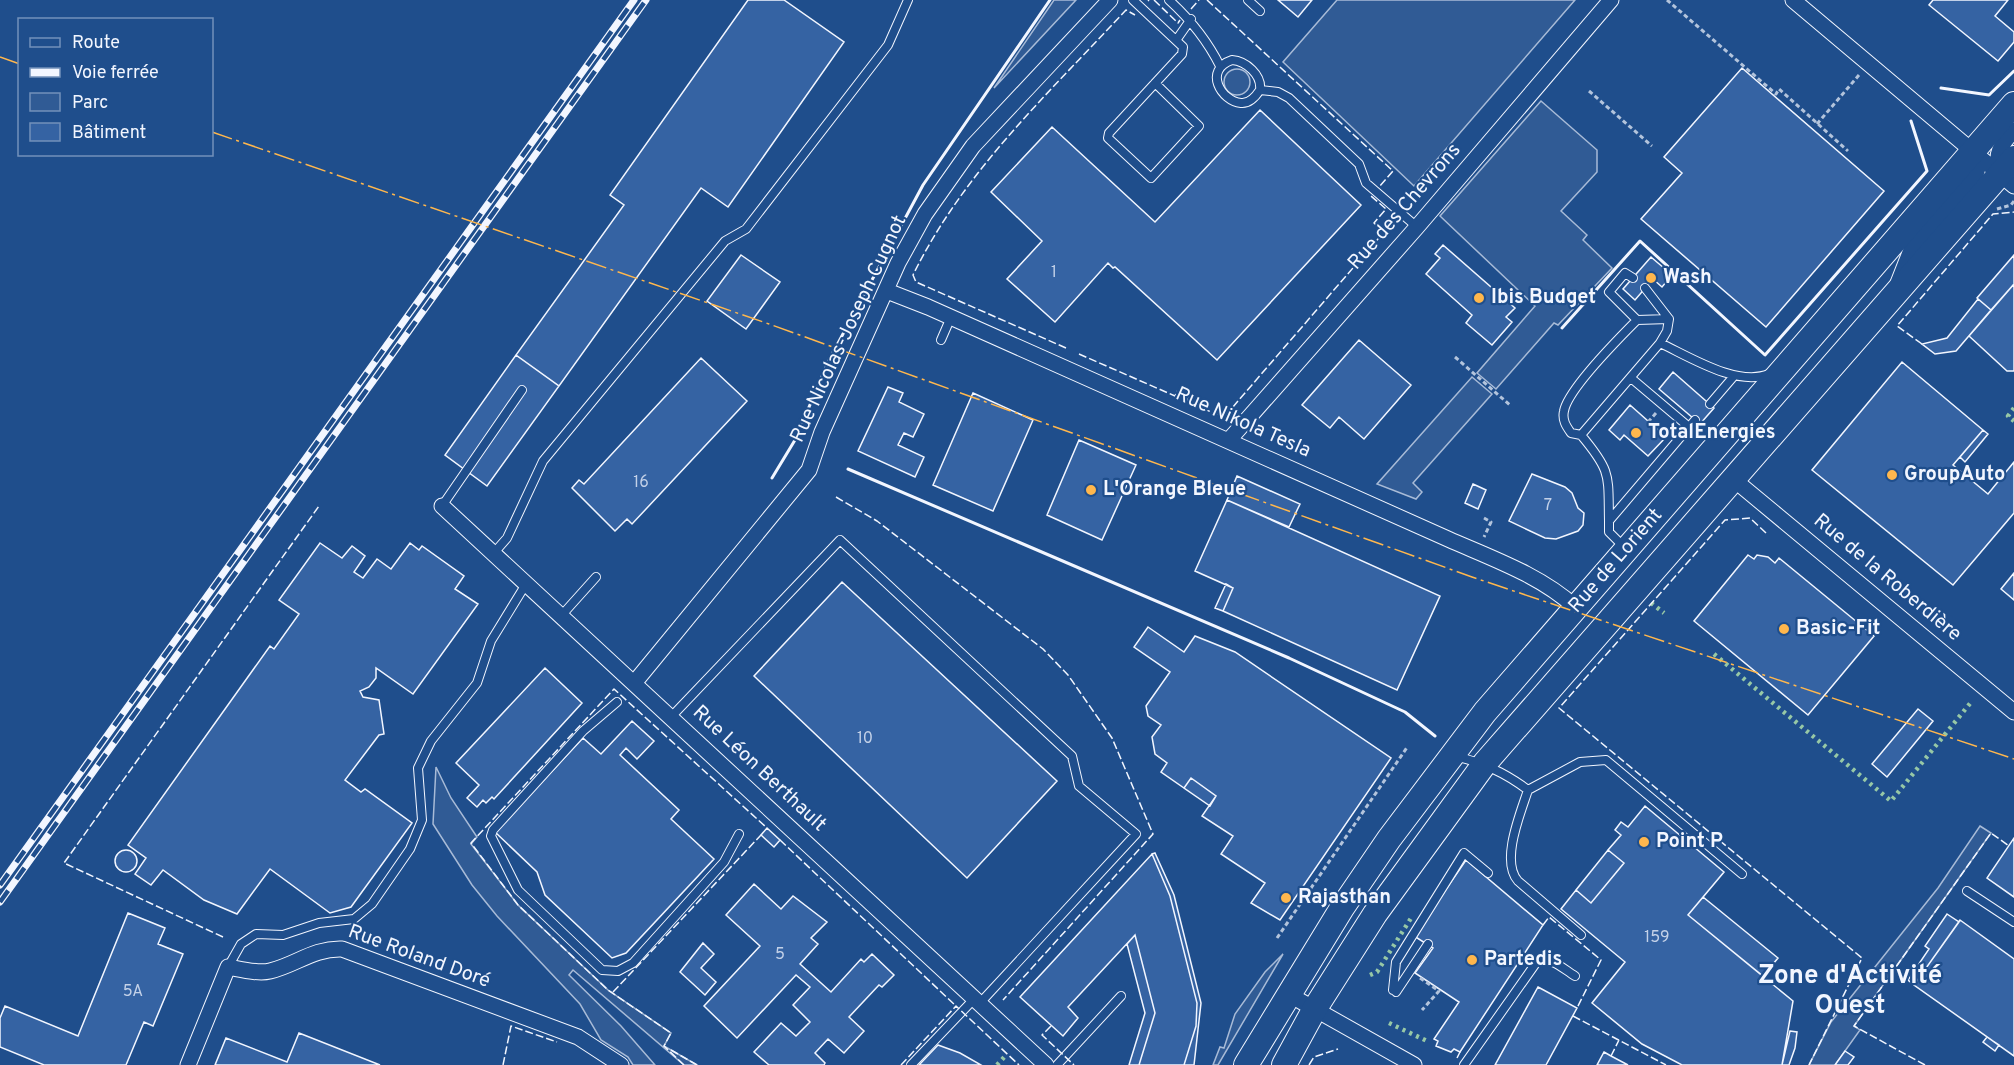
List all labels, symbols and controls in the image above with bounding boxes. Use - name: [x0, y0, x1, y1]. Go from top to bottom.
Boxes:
- legend: [18, 18, 213, 156]
- text: Route: [72, 32, 120, 55]
- text: Voie ferrée: [72, 62, 159, 85]
- text: Parc: [72, 92, 108, 115]
- text: Bâtiment: [72, 122, 146, 145]
- street label: Rue des Chevrons: [1343, 138, 1467, 276]
- street label: Rue Nicolas-Joseph Cugnot: [785, 211, 913, 447]
- house number: 1: [1051, 263, 1057, 283]
- place label: Wash: [1663, 265, 1712, 291]
- marker: Wash: [1644, 271, 1658, 285]
- place label: Ibis Budget: [1491, 285, 1596, 311]
- marker: Ibis Budget: [1472, 291, 1486, 305]
- street label: Rue Nikola Tesla: [1171, 382, 1315, 464]
- place label: TotalEnergies: [1648, 420, 1776, 446]
- marker: TotalEnergies: [1629, 426, 1643, 440]
- place label: GroupAuto: [1904, 462, 2005, 488]
- marker: GroupAuto: [1885, 468, 1899, 482]
- house number: 16: [633, 473, 649, 493]
- place label: L'Orange Bleue: [1103, 477, 1246, 503]
- marker: L'Orange Bleue: [1084, 483, 1098, 497]
- house number: 7: [1544, 496, 1552, 516]
- street label: Rue de Lorient: [1563, 503, 1669, 619]
- street label: Rue de la Roberdière: [1808, 508, 1966, 648]
- place label: Basic-Fit: [1796, 616, 1881, 642]
- marker: Basic-Fit: [1777, 622, 1791, 636]
- street label: Rue Léon Berthault: [686, 700, 832, 838]
- house number: 10: [857, 729, 873, 749]
- place label: Point P: [1656, 829, 1723, 855]
- marker: Point P: [1637, 835, 1651, 849]
- place label: Rajasthan: [1298, 885, 1391, 911]
- marker: Rajasthan: [1279, 891, 1293, 905]
- street label: Rue Roland Doré: [344, 919, 494, 995]
- house number: 159: [1644, 928, 1670, 948]
- house number: 5: [775, 945, 785, 965]
- place label: Partedis: [1484, 947, 1562, 973]
- marker: Partedis: [1465, 953, 1479, 967]
- district label: Zone d'Activité Ouest: [1758, 960, 1942, 1023]
- house number: 5A: [123, 982, 143, 1002]

